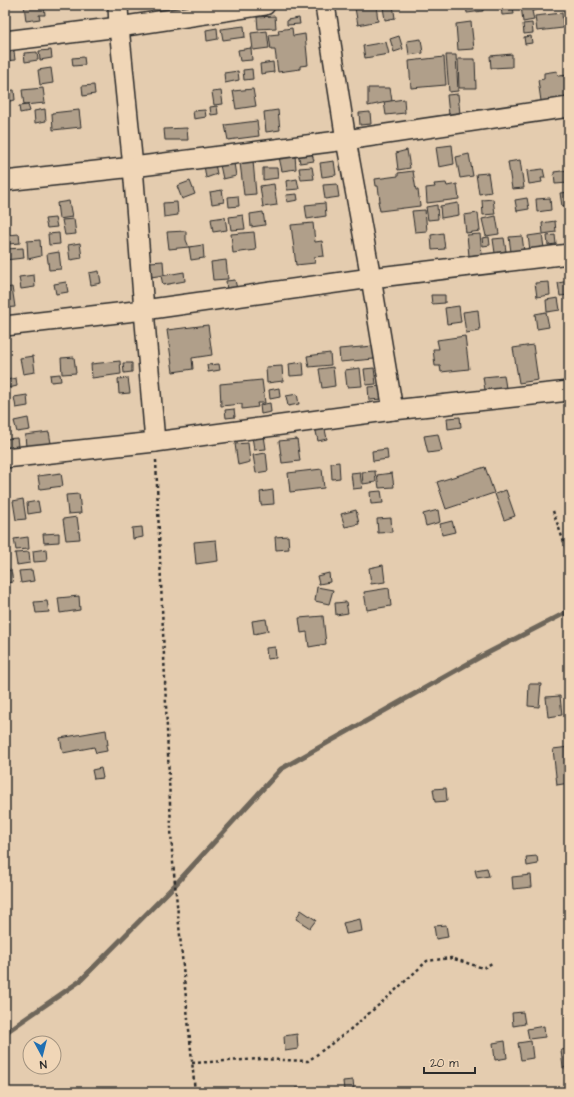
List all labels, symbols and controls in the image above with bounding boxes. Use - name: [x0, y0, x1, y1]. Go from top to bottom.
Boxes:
- north arrow: [22, 1035, 62, 1075]
- scale bar: [424, 1049, 475, 1075]
- text: 20 m: [430, 1055, 459, 1072]
- text: N: [39, 1057, 47, 1072]

